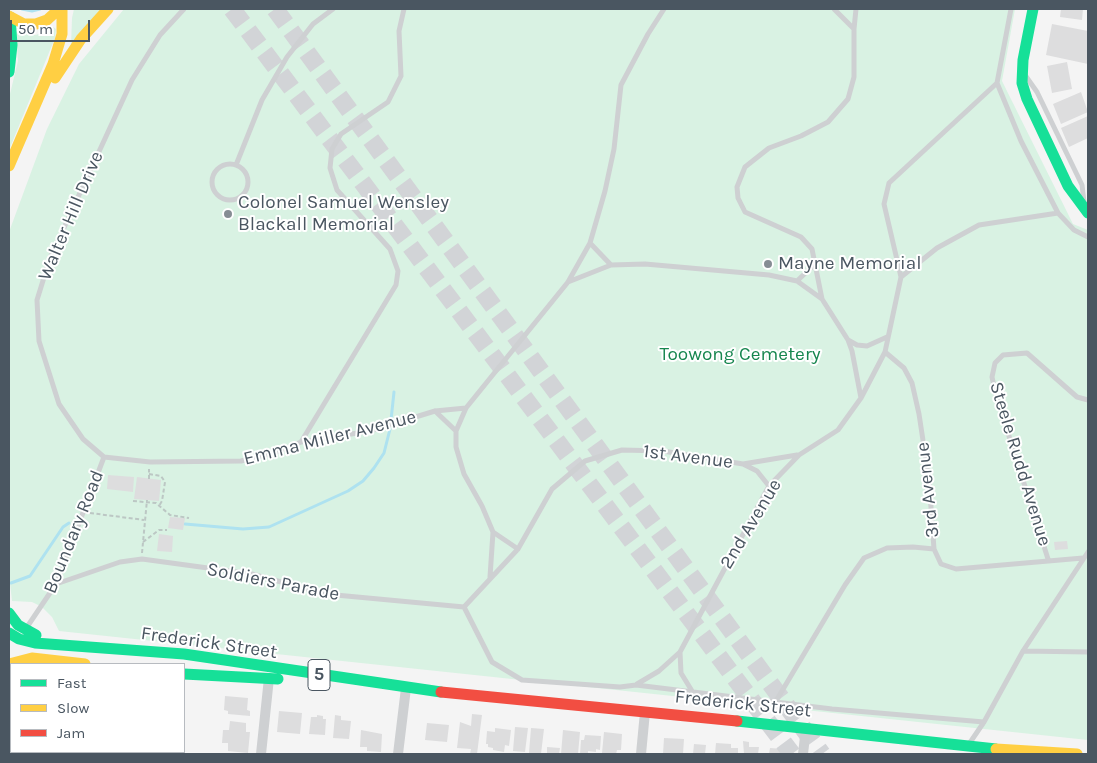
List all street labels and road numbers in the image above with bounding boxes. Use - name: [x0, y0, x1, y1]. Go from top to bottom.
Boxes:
- street label: Walter Hill Drive: [33, 148, 109, 284]
- street label: Steele Rudd Avenue: [984, 379, 1056, 549]
- street label: Emma Miller Avenue: [241, 405, 419, 471]
- street label: 1st Avenue: [642, 440, 734, 474]
- street label: 3rd Avenue: [912, 441, 944, 539]
- street label: Boundary Road: [39, 467, 109, 597]
- street label: 2nd Avenue: [715, 475, 787, 573]
- street label: Soldiers Parade: [205, 558, 341, 606]
- street label: Frederick Street: [139, 622, 279, 664]
- road number: 5: [308, 660, 330, 690]
- street label: Frederick Street: [674, 685, 812, 723]

